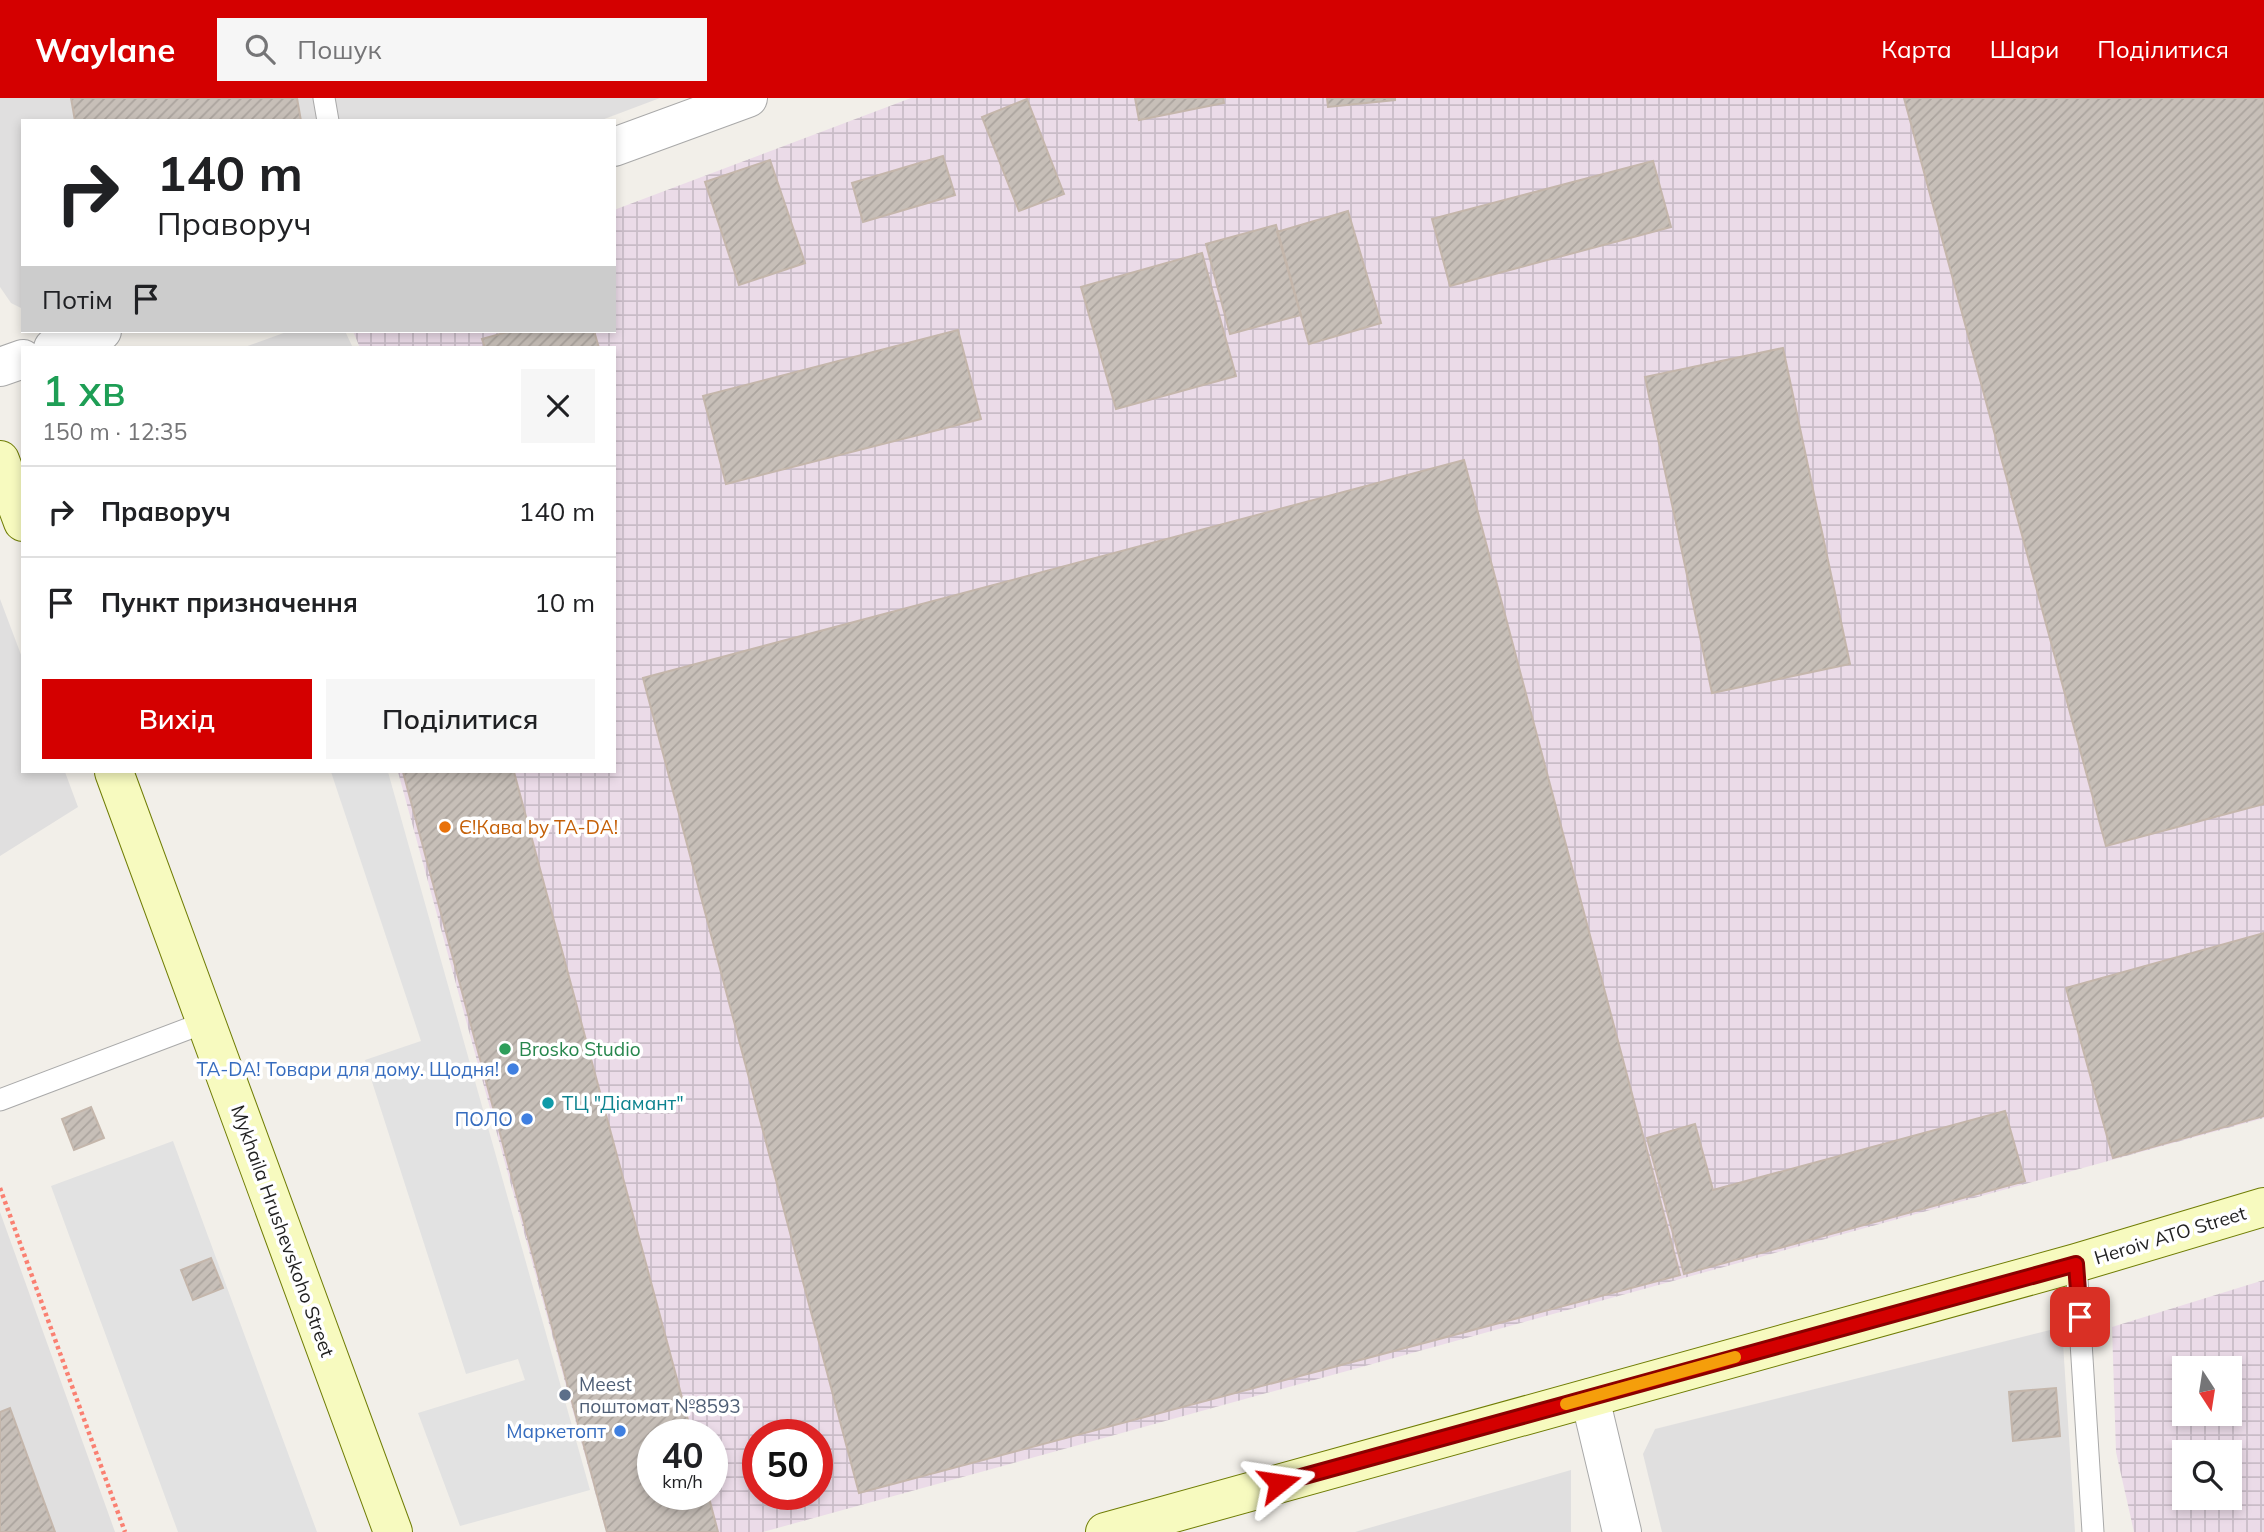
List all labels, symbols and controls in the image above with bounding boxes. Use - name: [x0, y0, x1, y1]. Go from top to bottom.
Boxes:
- search box: [217, 18, 707, 81]
- text: Waylane: [35, 29, 175, 70]
- icon: search: [241, 30, 279, 68]
- text: Пошук: [297, 33, 382, 66]
- text: Карта: [1881, 34, 1952, 64]
- text: Шари: [1990, 34, 2059, 64]
- text: Поділитися: [2097, 34, 2229, 64]
- text: 140 m: [157, 142, 303, 203]
- icon: right: [42, 147, 133, 238]
- text: Праворуч: [157, 203, 312, 243]
- icon: arrive: [127, 280, 165, 318]
- text: Потім: [42, 283, 113, 316]
- text: 1 хв: [42, 364, 126, 417]
- button: close: [521, 369, 595, 443]
- text: 150 m · 12:35: [42, 417, 187, 446]
- icon: right: [42, 493, 80, 531]
- text: Праворуч: [101, 495, 231, 528]
- text: 140 m: [519, 495, 595, 528]
- icon: arrive: [42, 584, 80, 622]
- text: Пункт призначення: [101, 586, 358, 619]
- text: 10 m: [534, 586, 595, 619]
- button: Вихід: [42, 679, 312, 759]
- button: Поділитися: [326, 679, 595, 759]
- place label: Є!Кава by TA-DA!: [459, 815, 618, 839]
- marker: Є!Кава by TA-DA!: [437, 819, 453, 835]
- place label: Brosko Studio: [519, 1037, 641, 1061]
- marker: Brosko Studio: [497, 1041, 513, 1057]
- place label: TA-DA! Товари для дому. Щодня!: [197, 1057, 499, 1081]
- marker: TA-DA! Товари для дому. Щодня!: [505, 1061, 521, 1077]
- place label: ТЦ "Діамант": [562, 1091, 684, 1115]
- marker: ТЦ "Діамант": [540, 1095, 556, 1111]
- street label: Mykhaila Hrushevskoho Street: [226, 1102, 340, 1361]
- place label: ПОЛО: [455, 1107, 513, 1131]
- marker: ПОЛО: [519, 1111, 535, 1127]
- street label: Heroiv ATO Street: [2091, 1200, 2249, 1269]
- pin: [2050, 1287, 2110, 1347]
- icon: arrive: [2061, 1298, 2099, 1336]
- north arrow: [2172, 1356, 2242, 1426]
- map controls: [2172, 1356, 2242, 1510]
- place label: Meest поштомат №8593: [579, 1372, 741, 1418]
- marker: Meest поштомат №8593: [557, 1387, 573, 1403]
- place label: Маркетопт: [506, 1419, 606, 1443]
- speed limit sign: 50: [742, 1419, 833, 1510]
- marker: Маркетопт: [612, 1423, 628, 1439]
- text: 40: [661, 1433, 704, 1477]
- button: search: [2172, 1440, 2242, 1510]
- position arrow: [1242, 1446, 1316, 1520]
- text: km/h: [662, 1470, 703, 1493]

